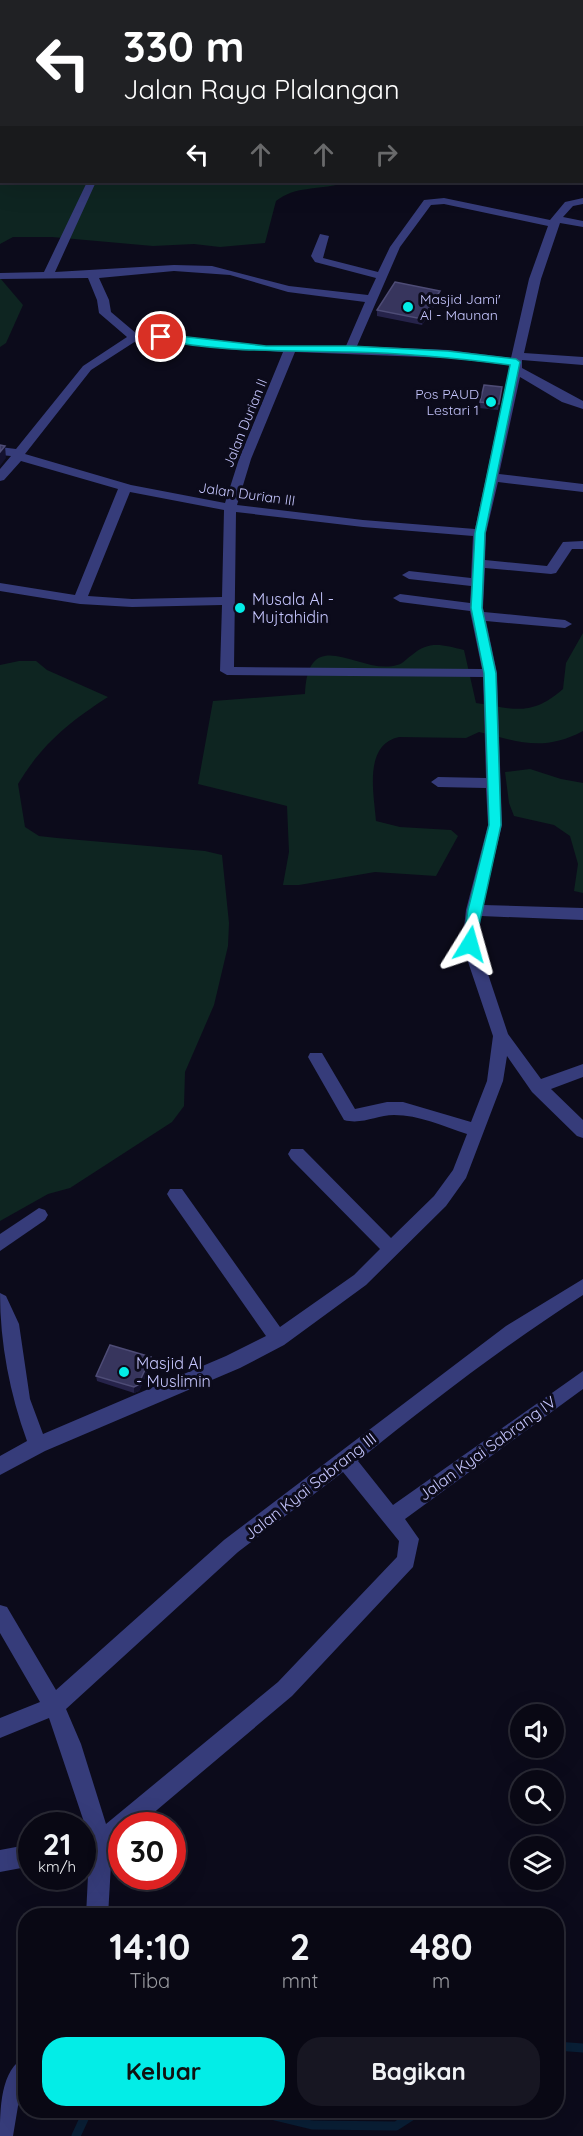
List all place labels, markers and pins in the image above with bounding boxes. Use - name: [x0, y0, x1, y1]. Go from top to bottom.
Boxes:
- place label: Masjid Jami' Al - Maunan: [420, 290, 501, 324]
- marker: Masjid Jami' Al - Maunan: [401, 300, 415, 314]
- pin: [135, 311, 186, 362]
- place label: Pos PAUD Lestari 1: [415, 385, 479, 419]
- marker: Pos PAUD Lestari 1: [484, 395, 498, 409]
- place label: Musala Al - Mujtahidin: [252, 589, 334, 627]
- marker: Musala Al - Mujtahidin: [233, 601, 247, 615]
- place label: Masjid Al - Muslimin: [136, 1353, 211, 1391]
- marker: Masjid Al - Muslimin: [117, 1365, 131, 1379]

